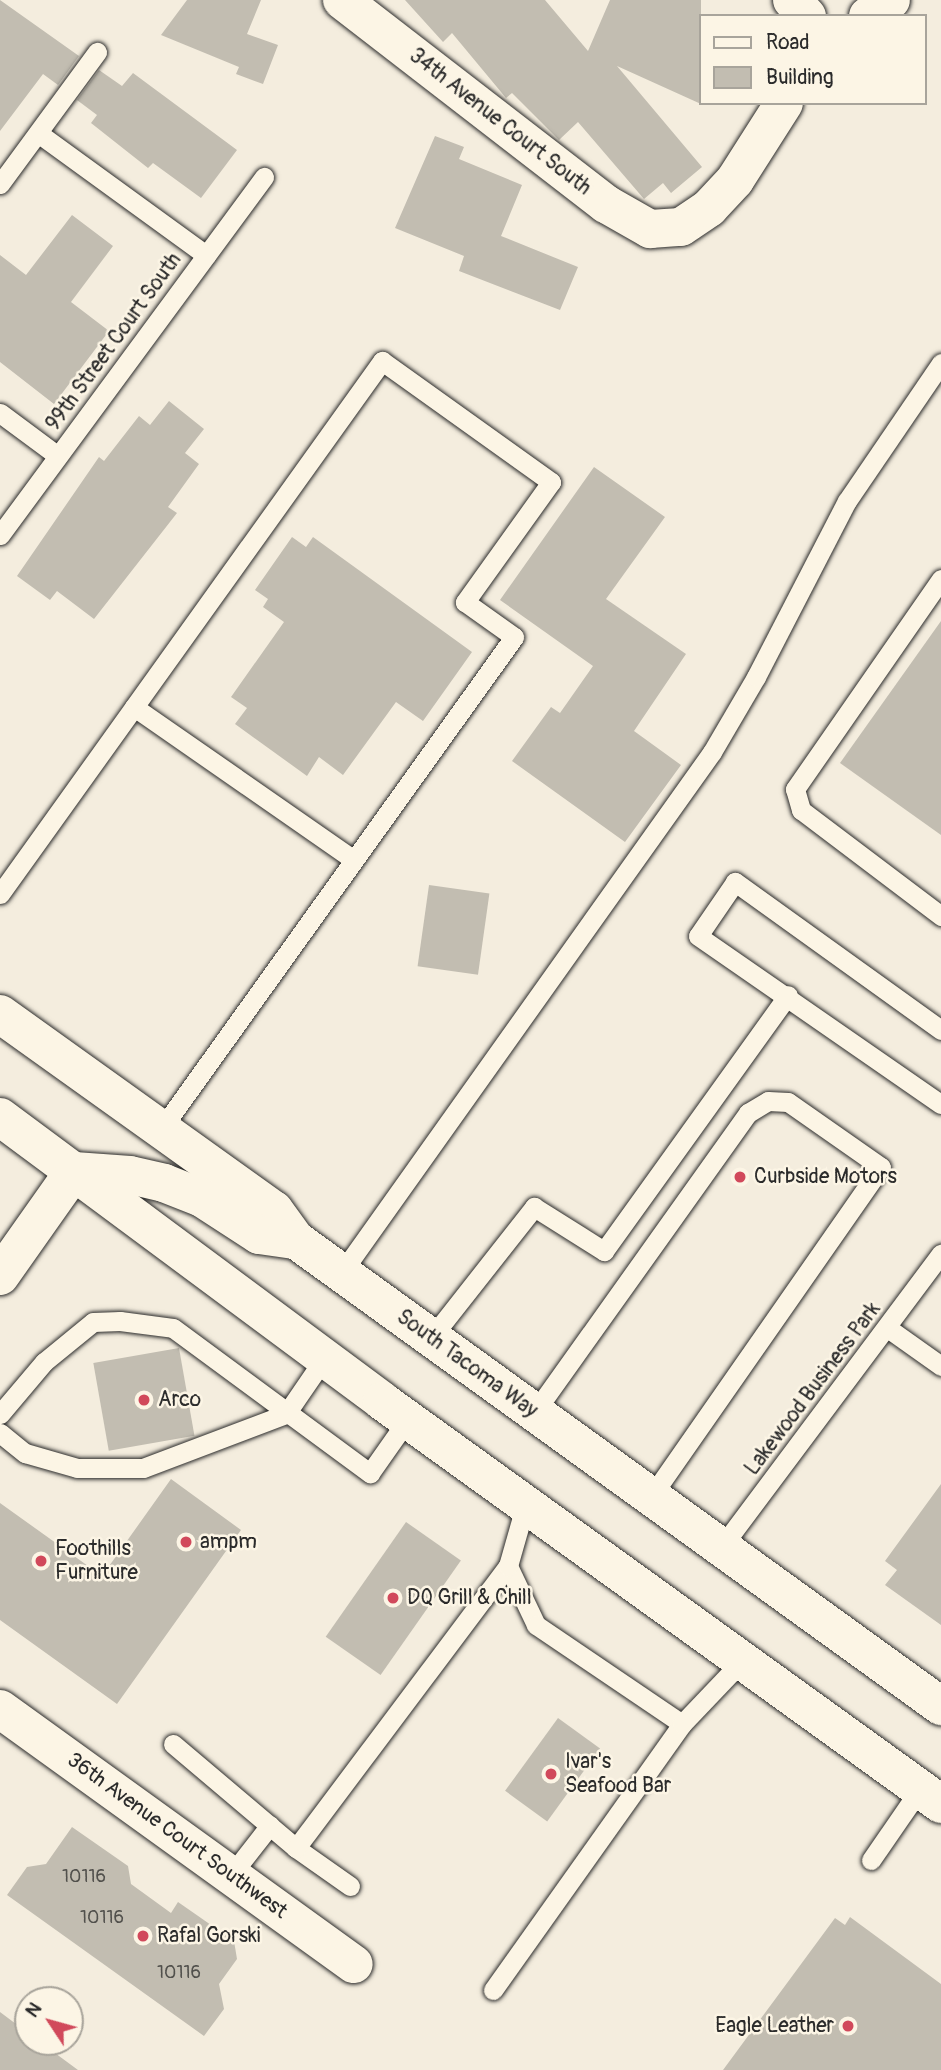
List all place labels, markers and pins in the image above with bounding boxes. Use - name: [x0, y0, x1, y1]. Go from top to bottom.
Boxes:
- place label: Curbside Motors: [754, 1164, 897, 1190]
- marker: Curbside Motors: [732, 1169, 748, 1185]
- place label: Arco: [158, 1387, 201, 1413]
- marker: Arco: [136, 1392, 152, 1408]
- place label: ampm: [200, 1529, 257, 1555]
- marker: ampm: [178, 1534, 194, 1550]
- place label: Foothills Furniture: [55, 1536, 138, 1586]
- marker: Foothills Furniture: [33, 1553, 49, 1569]
- place label: DQ Grill & Chill: [407, 1585, 532, 1611]
- marker: DQ Grill & Chill: [385, 1590, 401, 1606]
- place label: Ivar's Seafood Bar: [565, 1749, 671, 1799]
- marker: Ivar's Seafood Bar: [543, 1766, 559, 1782]
- place label: Rafal Gorski: [157, 1923, 261, 1949]
- marker: Rafal Gorski: [135, 1928, 151, 1944]
- place label: Eagle Leather: [715, 2013, 834, 2039]
- marker: Eagle Leather: [840, 2018, 856, 2034]

